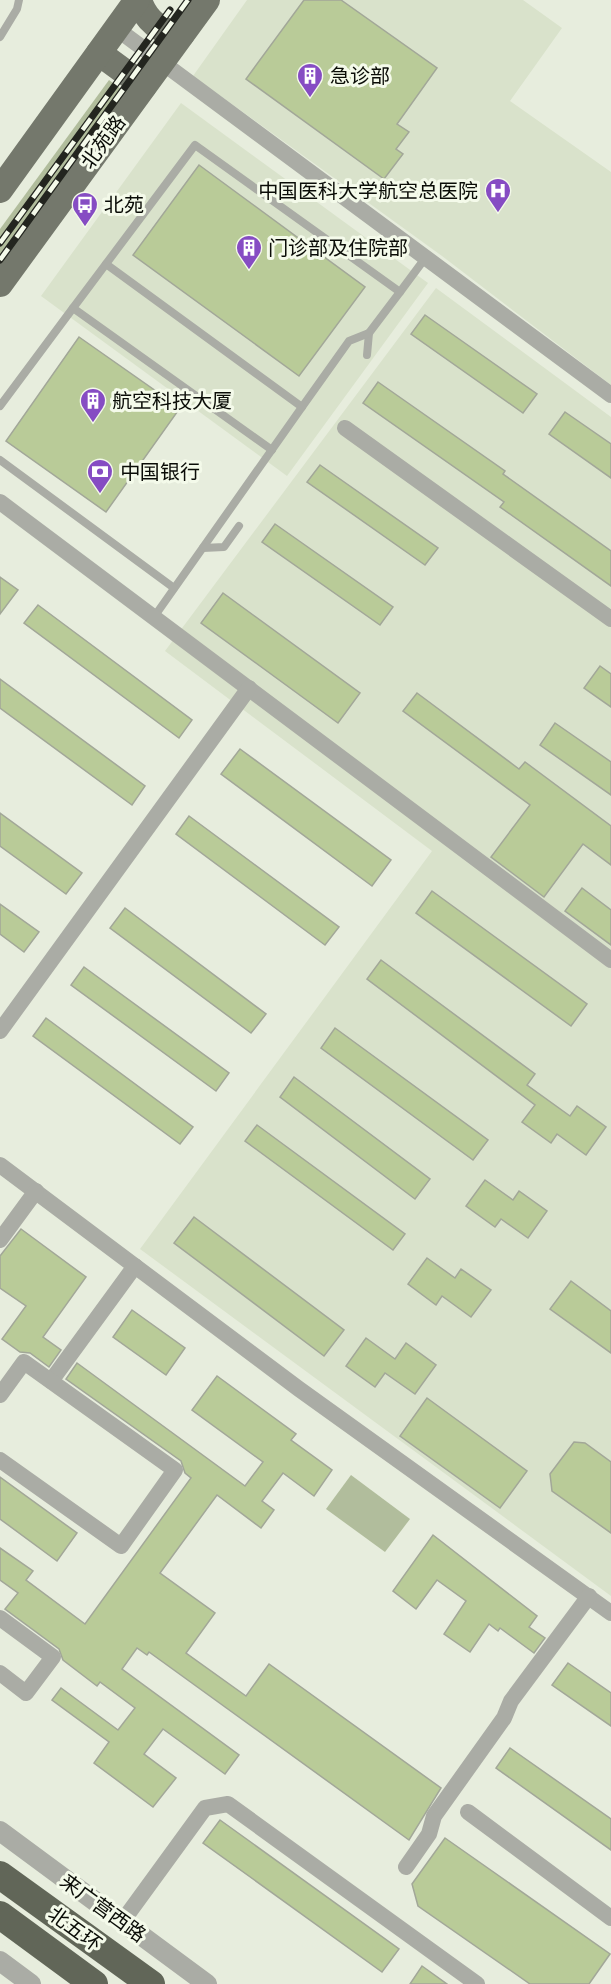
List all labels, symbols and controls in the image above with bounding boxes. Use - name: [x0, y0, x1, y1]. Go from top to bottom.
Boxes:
- building icon: 急诊部: [295, 61, 325, 99]
- place label: 急诊部: [330, 65, 390, 87]
- street label: 北苑路: [76, 111, 130, 173]
- hospital icon: 中国医科大学航空总医院: [483, 176, 513, 214]
- place label: 中国医科大学航空总医院: [258, 180, 478, 202]
- bus stop icon: 北苑: [70, 190, 100, 228]
- place label: 北苑: [104, 194, 144, 216]
- building icon: 门诊部及住院部: [234, 233, 264, 271]
- place label: 门诊部及住院部: [268, 237, 408, 259]
- building icon: 航空科技大厦: [78, 386, 108, 424]
- place label: 航空科技大厦: [112, 390, 232, 412]
- bank icon: 中国银行: [85, 457, 115, 495]
- place label: 中国银行: [120, 461, 200, 483]
- street label: 来广营西路: [56, 1870, 150, 1946]
- street label: 北五环: [44, 1902, 106, 1956]

